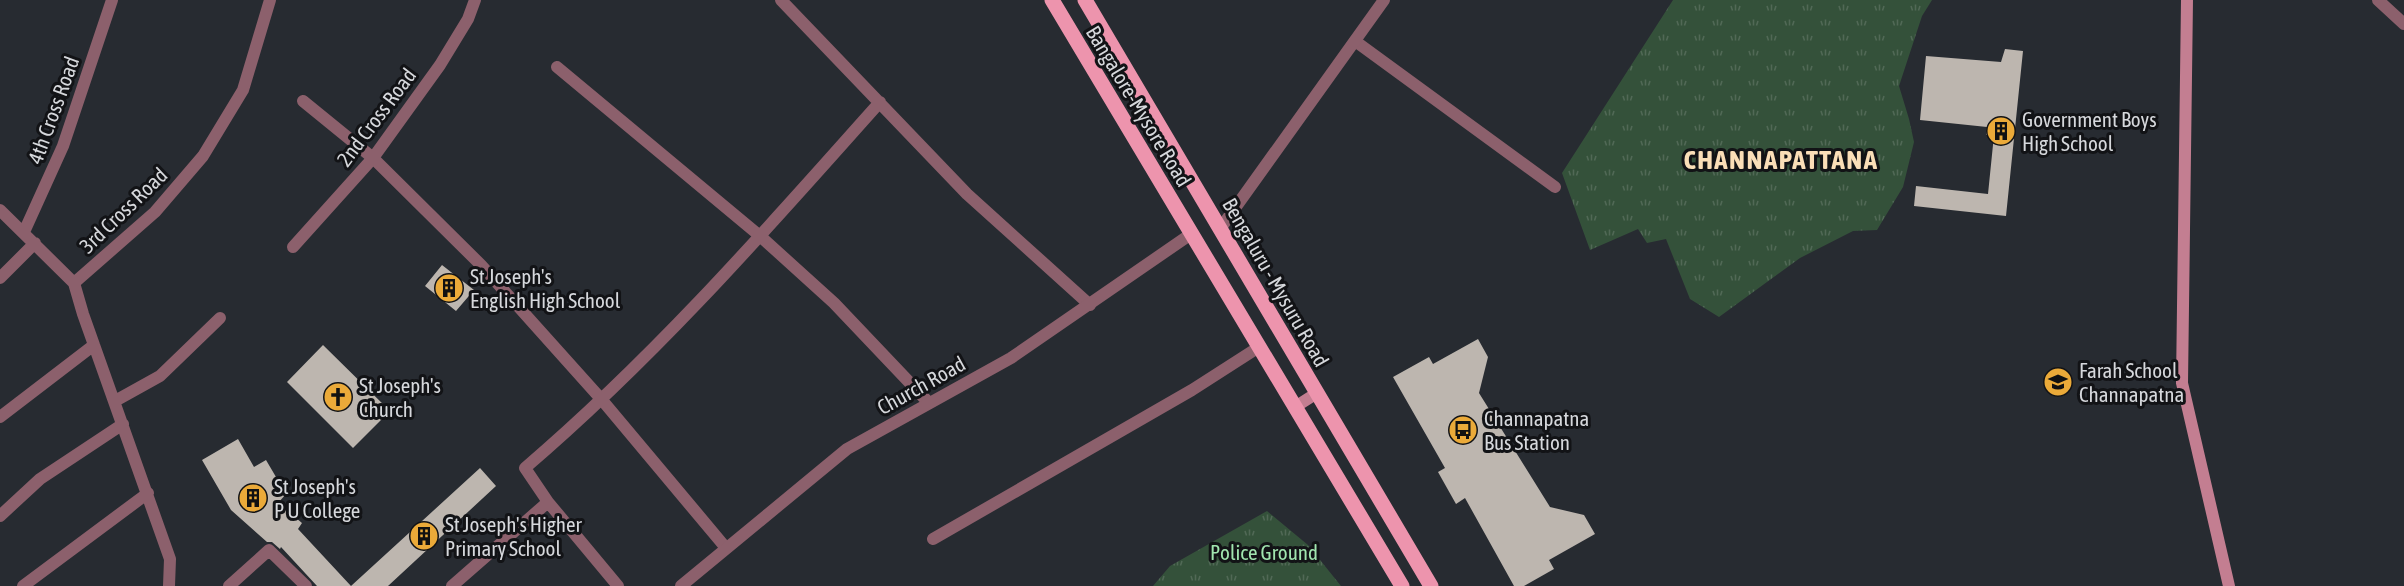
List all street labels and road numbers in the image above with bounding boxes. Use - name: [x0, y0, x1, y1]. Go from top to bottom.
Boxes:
- street label: Bangalore-Mysore Road: [1082, 21, 1196, 191]
- street label: 4th Cross Road: [23, 53, 83, 167]
- street label: 2nd Cross Road: [331, 63, 421, 171]
- street label: 3rd Cross Road: [74, 162, 172, 258]
- street label: Bengaluru - Mysuru Road: [1218, 193, 1334, 371]
- street label: Church Road: [873, 351, 969, 419]

